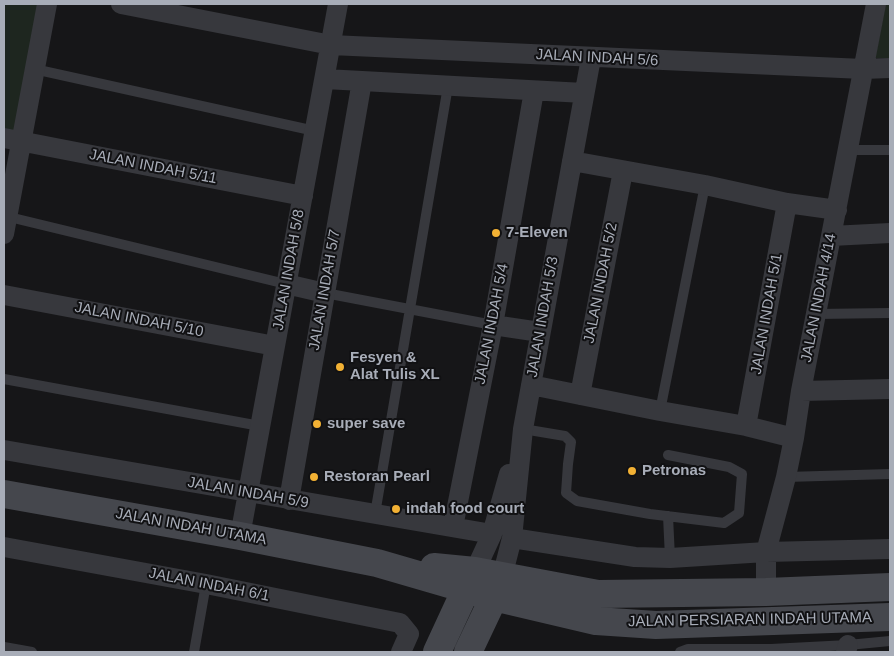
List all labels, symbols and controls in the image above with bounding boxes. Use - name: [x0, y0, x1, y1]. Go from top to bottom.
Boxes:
- street label: JALAN INDAH 5/6: [535, 46, 659, 70]
- street label: JALAN INDAH 5/11: [88, 146, 218, 188]
- street label: JALAN INDAH 5/8: [269, 208, 309, 332]
- street label: JALAN INDAH 5/2: [580, 221, 622, 345]
- place label: 7-Eleven: [506, 224, 568, 242]
- marker: 7-Eleven: [490, 227, 502, 239]
- street label: JALAN INDAH 5/7: [305, 228, 345, 352]
- street label: JALAN INDAH 4/14: [798, 232, 840, 364]
- street label: JALAN INDAH 5/1: [747, 252, 787, 376]
- street label: JALAN INDAH 5/3: [523, 255, 563, 379]
- street label: JALAN INDAH 5/4: [471, 262, 513, 386]
- street label: JALAN INDAH 5/10: [73, 299, 205, 341]
- place label: Fesyen & Alat Tulis XL: [350, 349, 440, 384]
- marker: Fesyen & Alat Tulis XL: [334, 361, 346, 373]
- place label: super save: [327, 415, 405, 433]
- marker: super save: [311, 418, 323, 430]
- place label: Petronas: [642, 462, 706, 480]
- marker: Petronas: [626, 465, 638, 477]
- place label: Restoran Pearl: [324, 468, 430, 486]
- marker: Restoran Pearl: [308, 471, 320, 483]
- street label: JALAN INDAH 5/9: [186, 473, 310, 513]
- place label: indah food court: [406, 500, 524, 518]
- marker: indah food court: [390, 503, 402, 515]
- street label: JALAN INDAH UTAMA: [114, 505, 268, 549]
- street label: JALAN INDAH 6/1: [147, 564, 271, 606]
- street label: JALAN PERSIARAN INDAH UTAMA: [628, 609, 872, 631]

